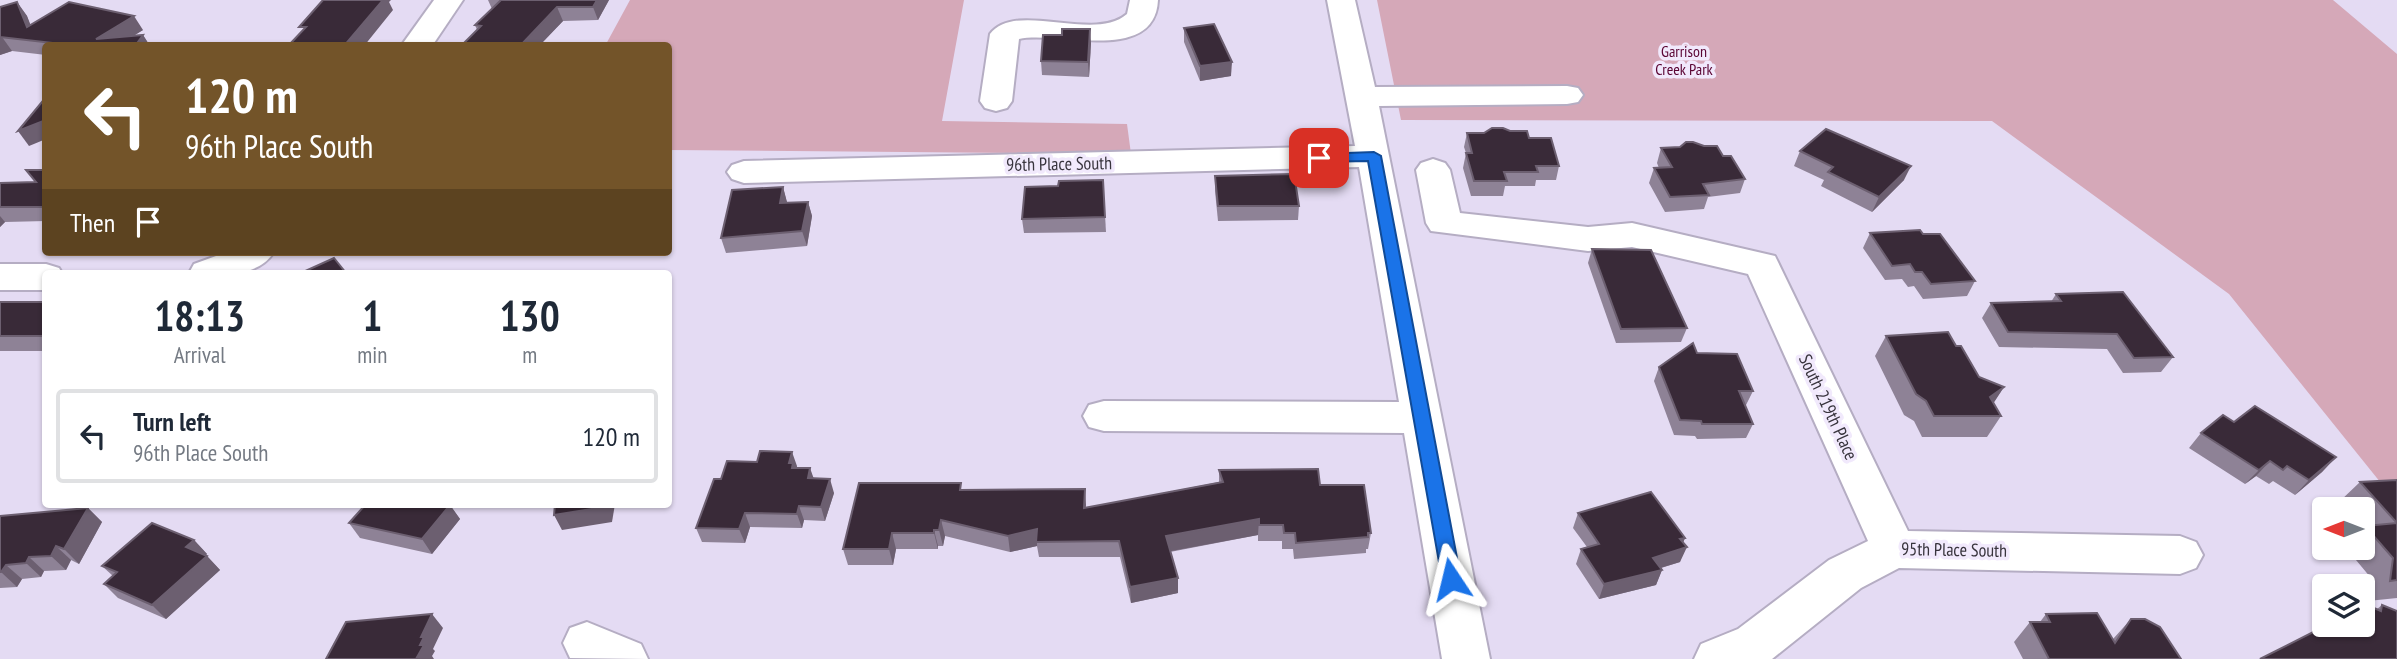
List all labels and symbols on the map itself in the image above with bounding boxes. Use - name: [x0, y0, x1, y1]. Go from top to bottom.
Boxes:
- park label: Garrison Creek Park: [1655, 41, 1714, 79]
- pin: [1289, 128, 1349, 188]
- street label: 96th Place South: [1006, 151, 1112, 176]
- street label: South 219th Place: [1794, 350, 1863, 463]
- north arrow: [2312, 497, 2375, 560]
- street label: 95th Place South: [1901, 537, 2007, 562]
- position arrow: [1414, 542, 1488, 616]

